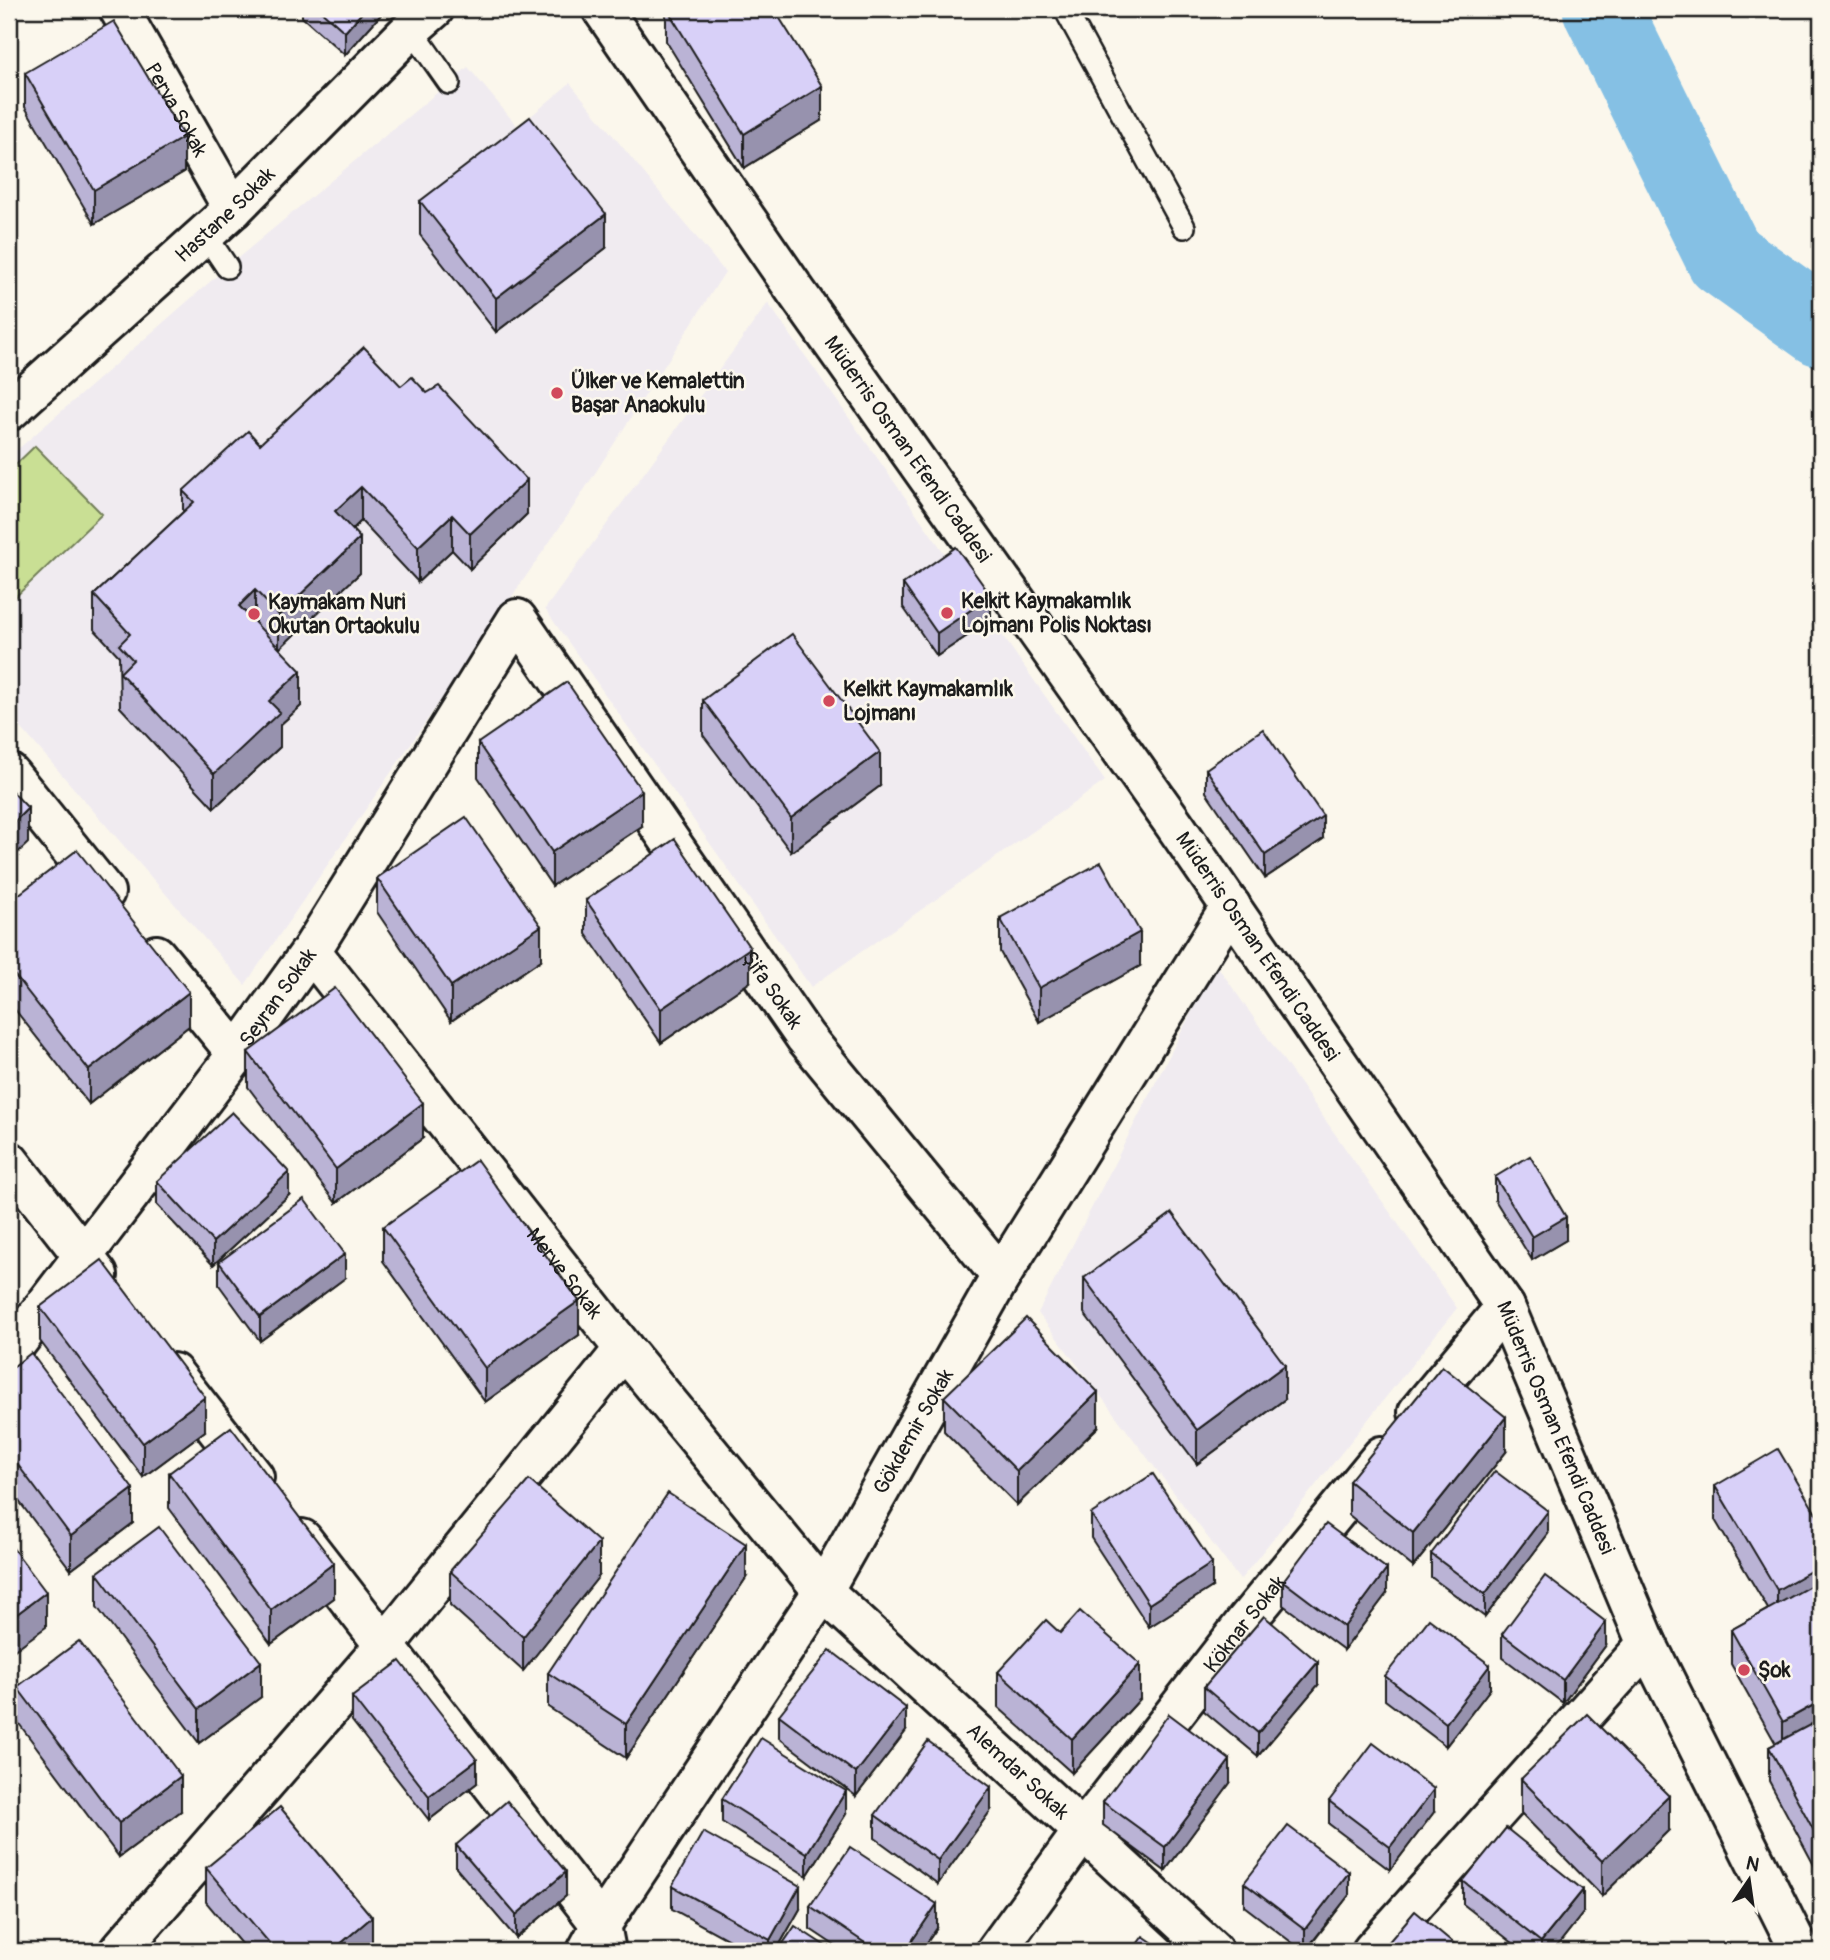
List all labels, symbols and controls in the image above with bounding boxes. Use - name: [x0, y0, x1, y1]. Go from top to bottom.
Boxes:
- street label: Perva Sokak: [139, 58, 214, 162]
- street label: Hastane Sokak: [170, 161, 281, 269]
- street label: Müderris Osman Efendi Caddesi: [818, 331, 997, 568]
- place label: Ülker ve Kemalettin Başar Anaokulu: [571, 368, 745, 419]
- marker: Ülker ve Kemalettin Başar Anaokulu: [549, 385, 565, 401]
- place label: Kelkit Kaymakamlık Lojmanı Polis Noktası: [961, 588, 1152, 639]
- place label: Kaymakam Nuri Okutan Ortaokulu: [268, 589, 420, 640]
- marker: Kelkit Kaymakamlık Lojmanı Polis Noktası: [939, 605, 955, 621]
- marker: Kaymakam Nuri Okutan Ortaokulu: [246, 606, 262, 622]
- place label: Kelkit Kaymakamlık Lojmanı: [843, 676, 1013, 727]
- marker: Kelkit Kaymakamlık Lojmanı: [821, 693, 837, 709]
- street label: Müderris Osman Efendi Caddesi: [1169, 827, 1346, 1067]
- street label: Seyran Sokak: [234, 942, 323, 1052]
- street label: Şifa Sokak: [736, 946, 809, 1035]
- street label: Merve Sokak: [520, 1223, 608, 1325]
- street label: Müderris Osman Efendi Caddesi: [1490, 1297, 1621, 1559]
- street label: Gökdemir Sokak: [867, 1364, 960, 1499]
- street label: Köknar Sokak: [1198, 1570, 1292, 1678]
- place label: Şok: [1758, 1657, 1791, 1684]
- marker: Şok: [1736, 1662, 1752, 1678]
- street label: Alemdar Sokak: [961, 1717, 1075, 1826]
- north arrow: [1714, 1844, 1784, 1914]
- text: N: [1744, 1851, 1762, 1878]

